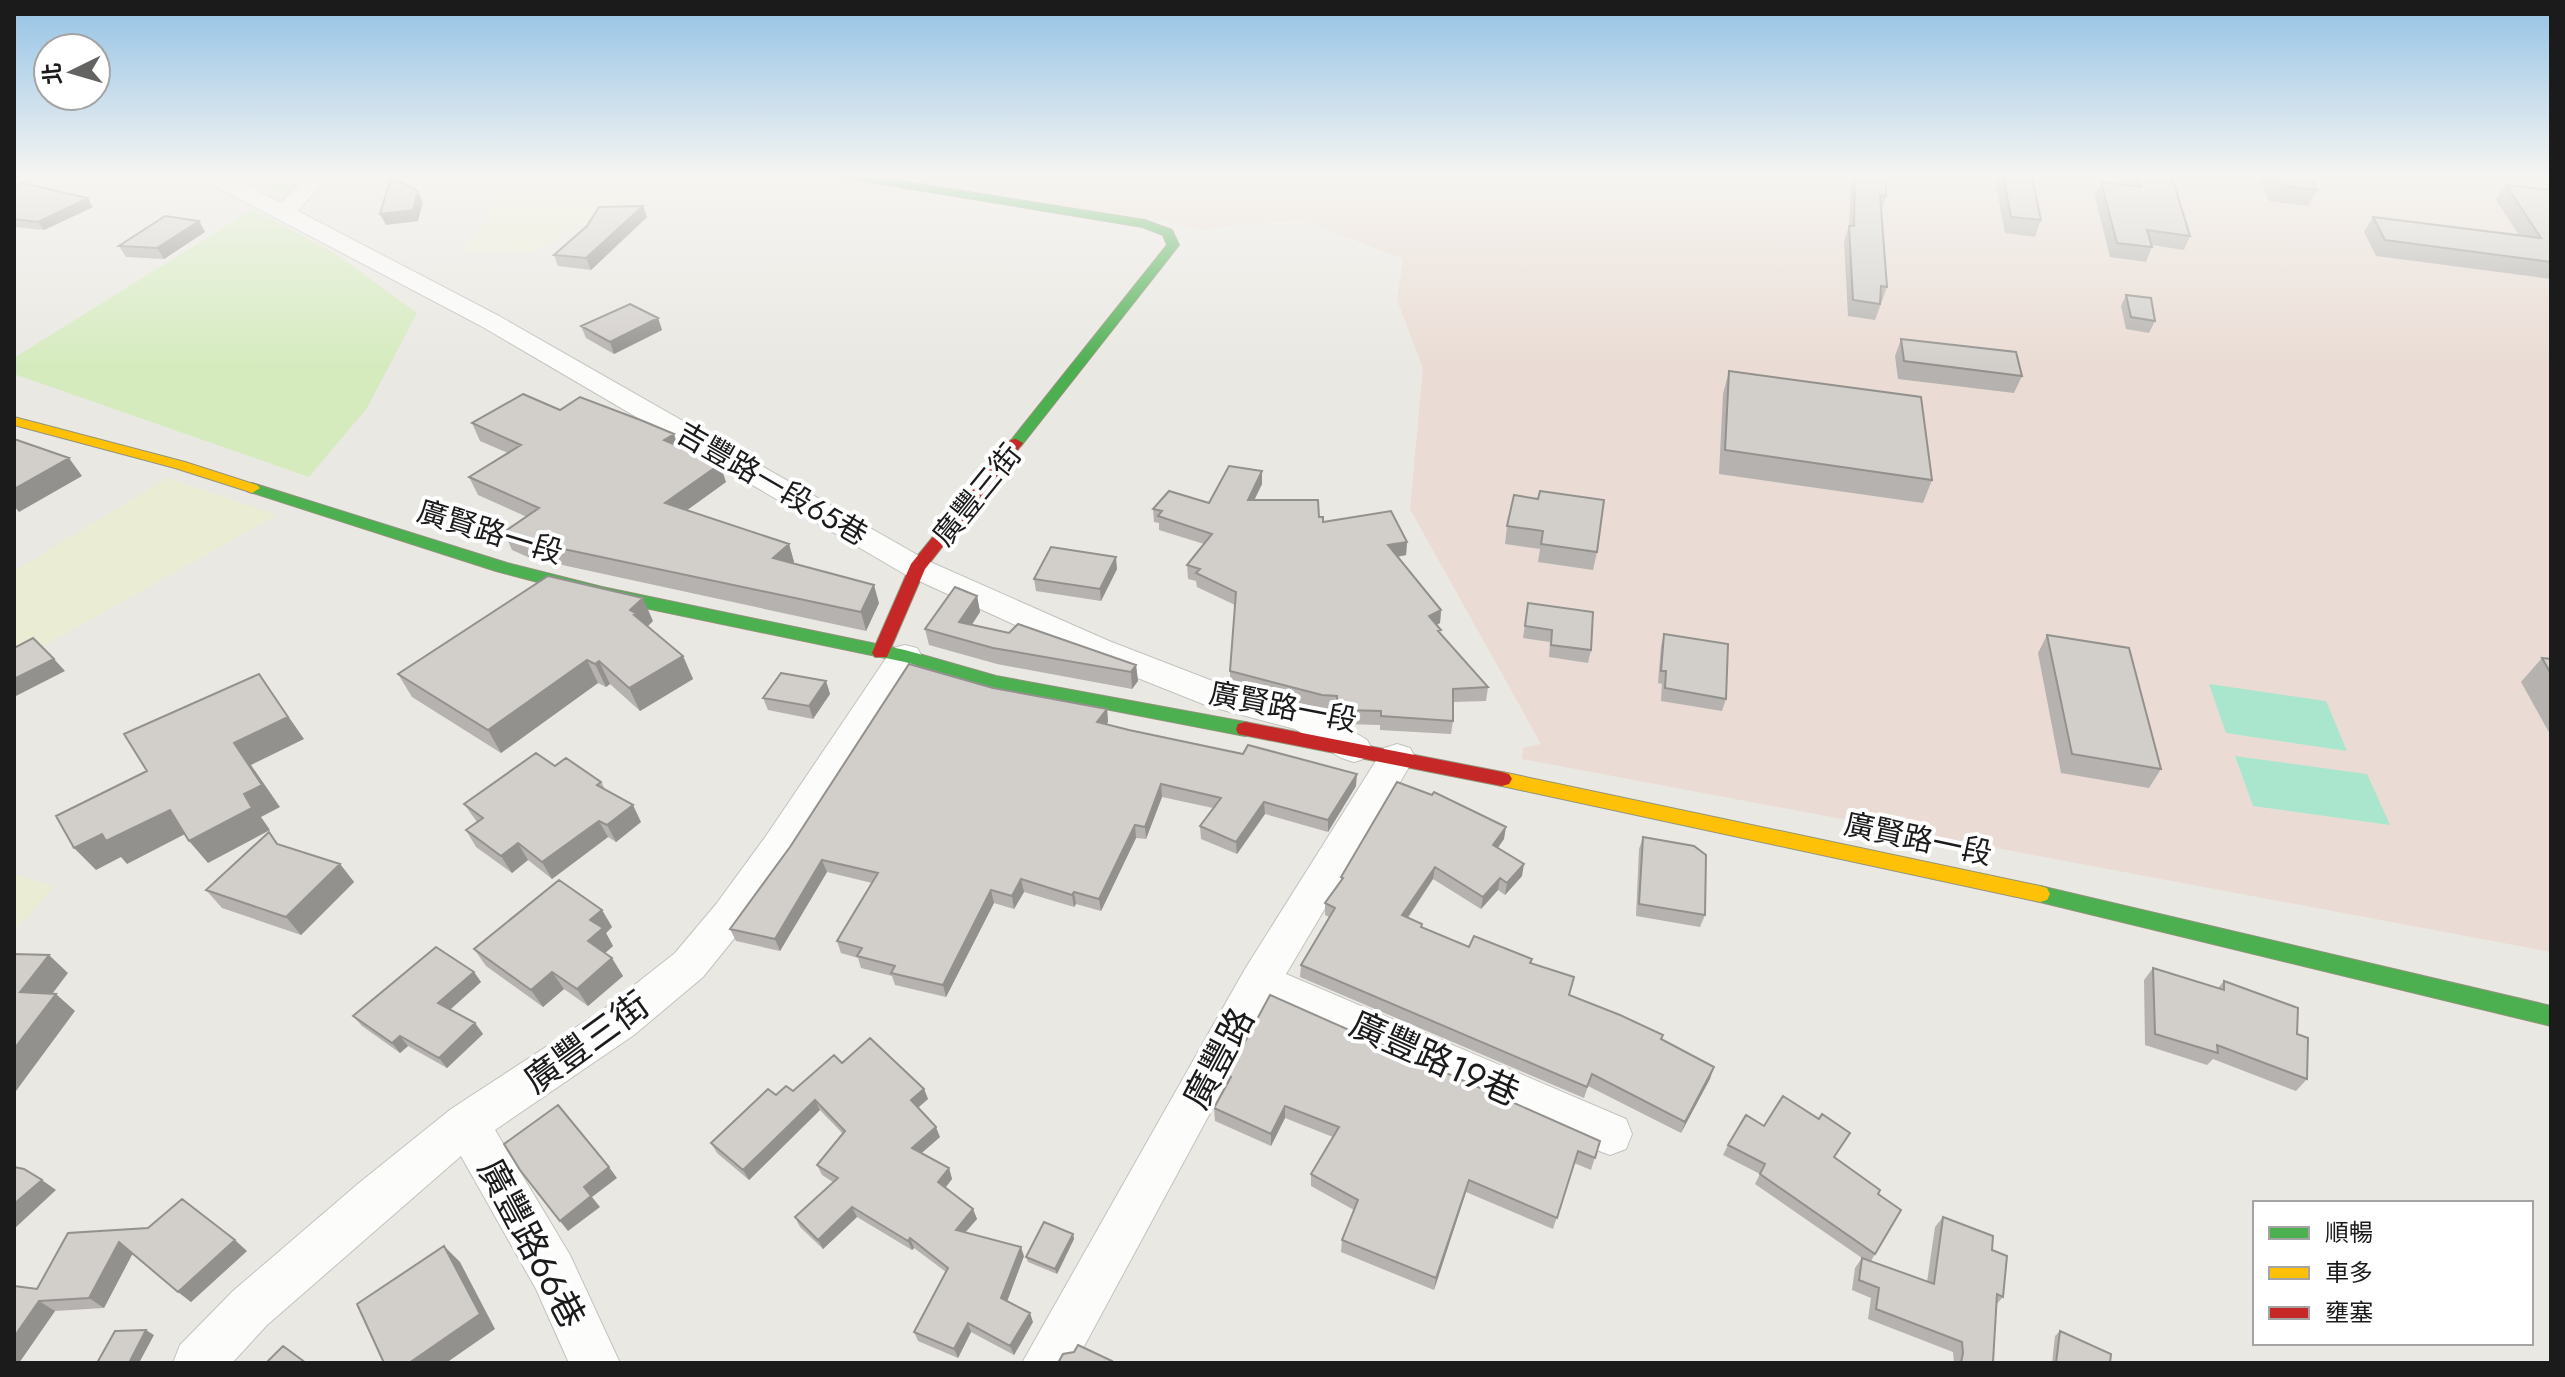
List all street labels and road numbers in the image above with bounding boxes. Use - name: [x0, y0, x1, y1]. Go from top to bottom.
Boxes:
- street label: 吉豐路一段65巷: [669, 411, 876, 556]
- street label: 廣豐三街: [922, 435, 1031, 555]
- street label: 廣賢路一段: [412, 489, 568, 574]
- street label: 廣賢路一段: [1205, 671, 1361, 742]
- street label: 廣賢路一段: [1840, 802, 1996, 875]
- street label: 廣豐三街: [512, 979, 660, 1105]
- street label: 廣豐路19巷: [1342, 997, 1528, 1119]
- street label: 廣豐路: [1170, 998, 1266, 1118]
- street label: 廣豐路66巷: [466, 1149, 598, 1337]

